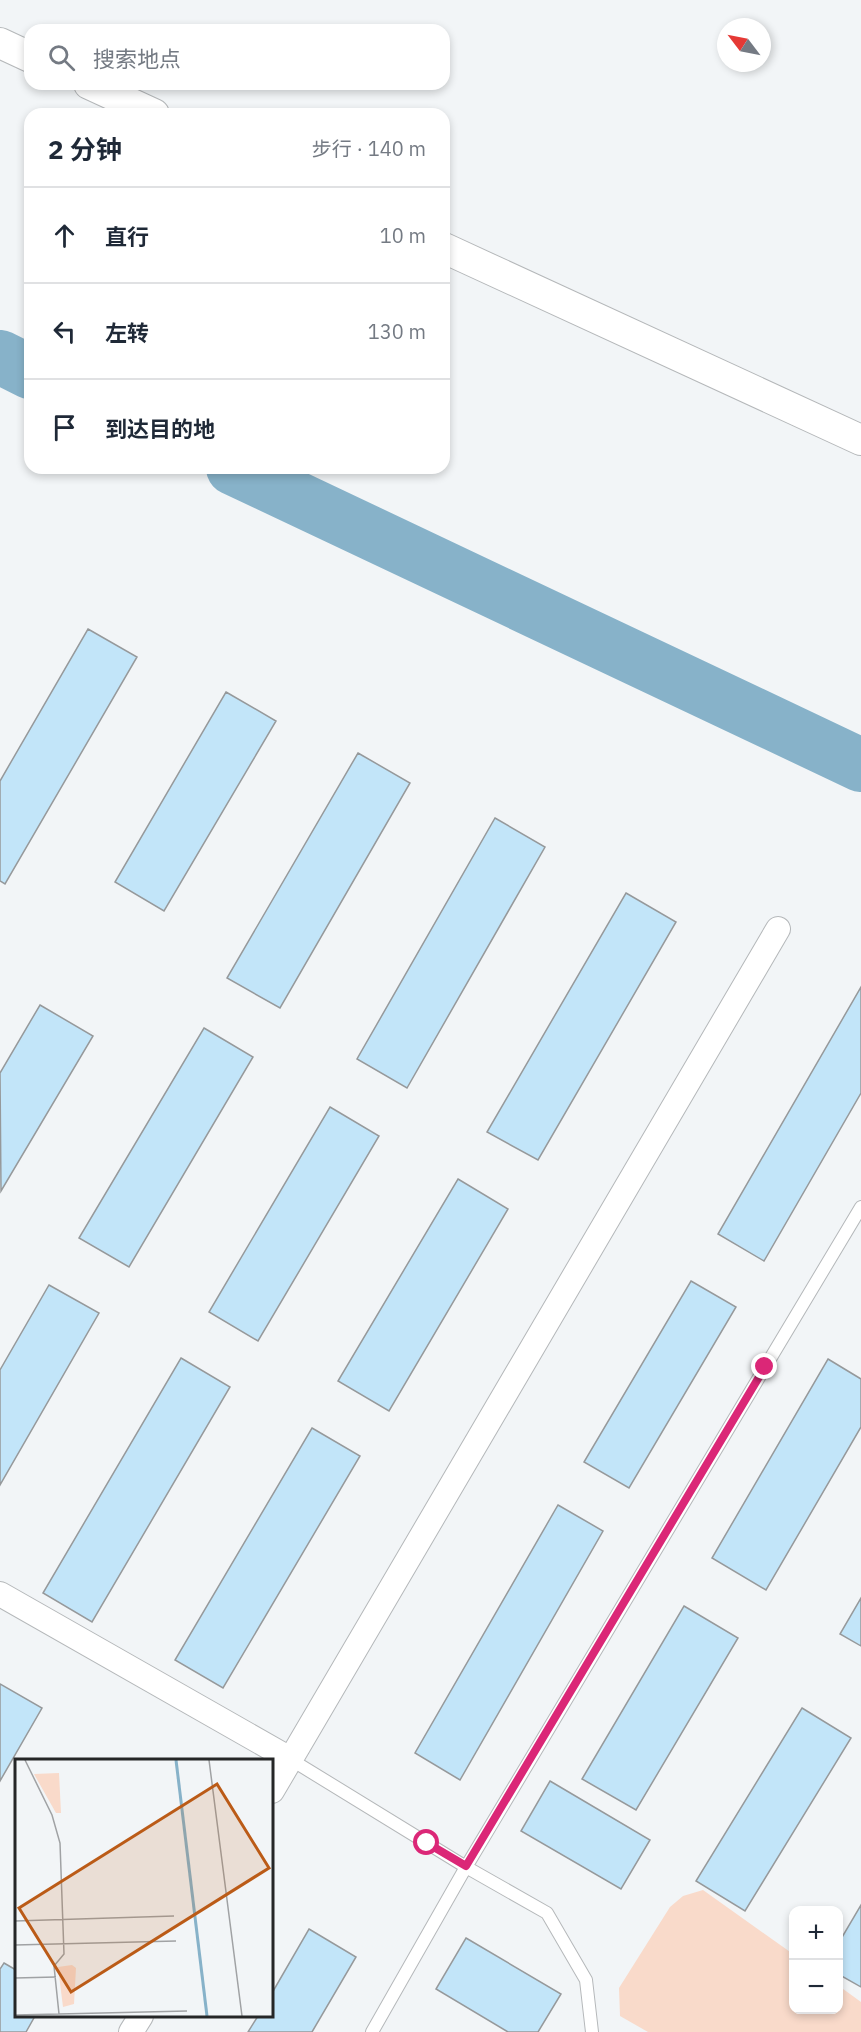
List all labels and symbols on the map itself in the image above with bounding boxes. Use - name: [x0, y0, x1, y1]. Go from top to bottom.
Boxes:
- north arrow: [717, 18, 771, 72]
- route end: [751, 1353, 777, 1379]
- inset map: [15, 1759, 273, 2017]
- route start: [413, 1829, 439, 1855]

